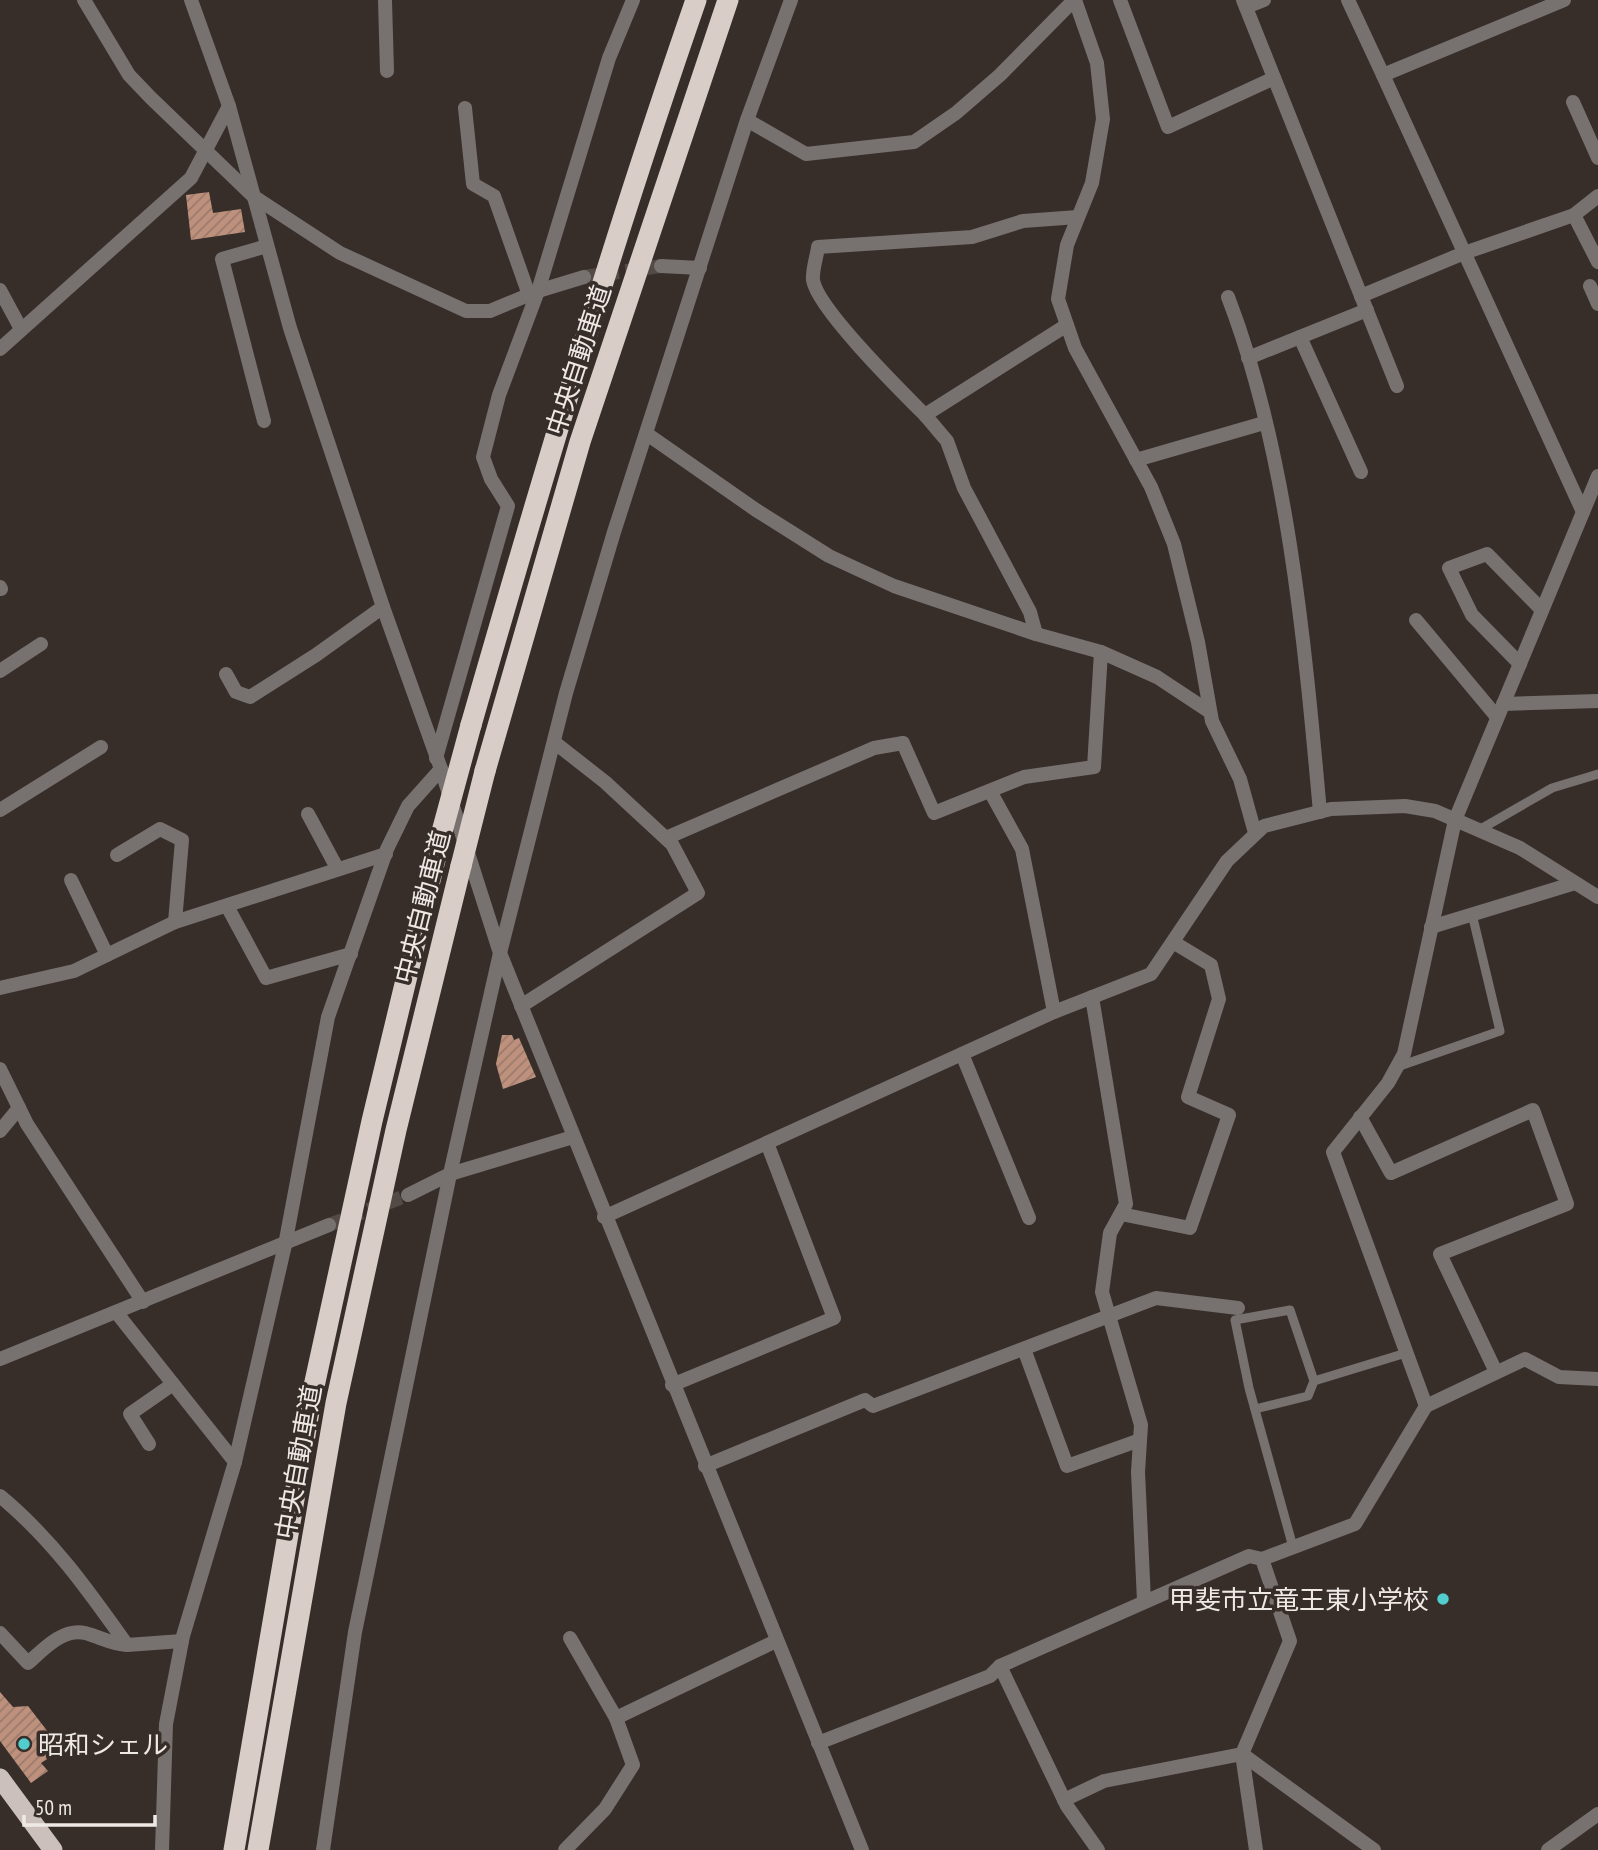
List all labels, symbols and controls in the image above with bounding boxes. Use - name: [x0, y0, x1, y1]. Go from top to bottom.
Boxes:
- street label: 中央自動車道: [538, 281, 618, 439]
- street label: 中央自動車道: [387, 827, 457, 987]
- street label: 中央自動車道: [268, 1382, 328, 1542]
- place label: 甲斐市立竜王東小学校: [1169, 1583, 1429, 1616]
- marker: 甲斐市立竜王東小学校: [1435, 1591, 1451, 1607]
- place label: 昭和シェル: [38, 1728, 168, 1761]
- marker: 昭和シェル: [16, 1736, 32, 1752]
- scale bar: [24, 1784, 156, 1828]
- text: 50 m: [35, 1794, 72, 1821]

